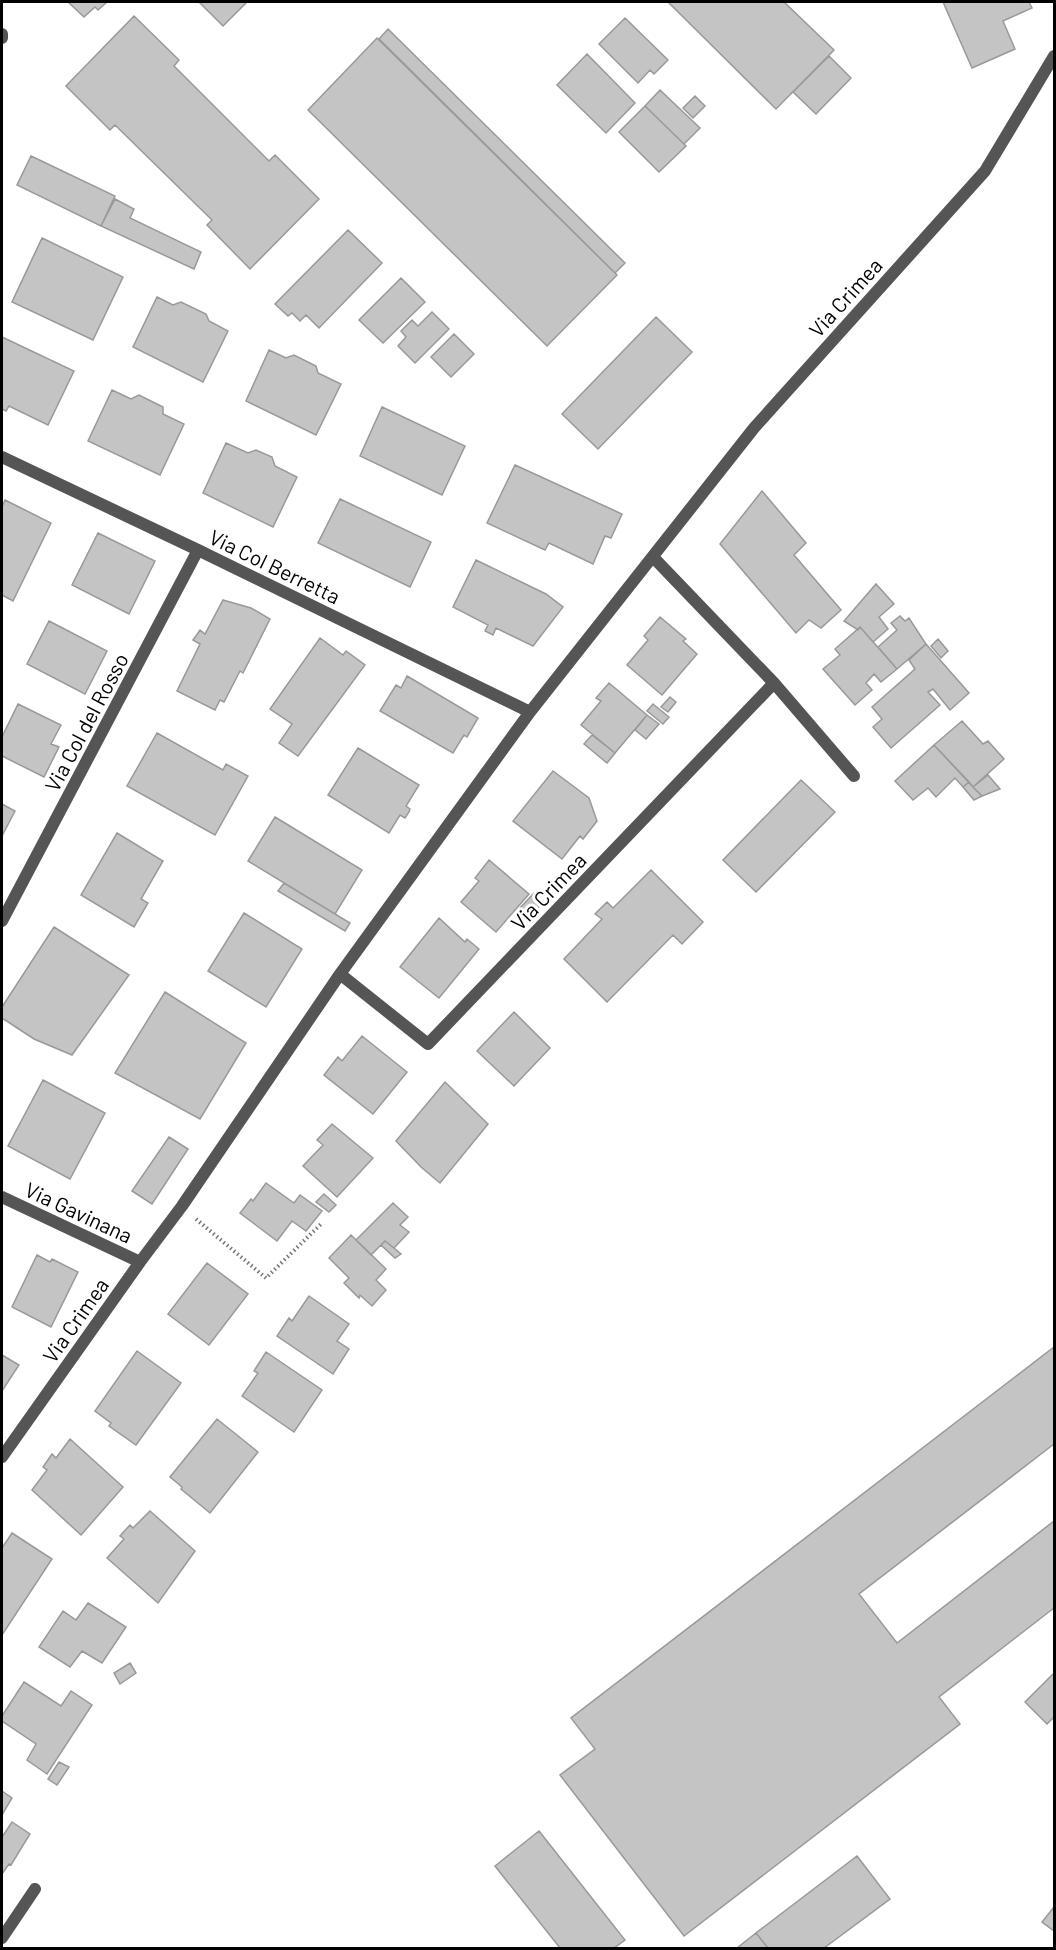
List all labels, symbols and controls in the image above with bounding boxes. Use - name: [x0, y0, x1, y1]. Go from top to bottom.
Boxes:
- street label: Via Crimea: [803, 252, 887, 342]
- street label: Via Col Berretta: [205, 524, 345, 608]
- street label: Via Col del Rosso: [39, 649, 133, 795]
- street label: Via Crimea: [505, 847, 591, 935]
- street label: Via Gavinana: [21, 1176, 137, 1248]
- street label: Via Crimea: [37, 1273, 113, 1367]

